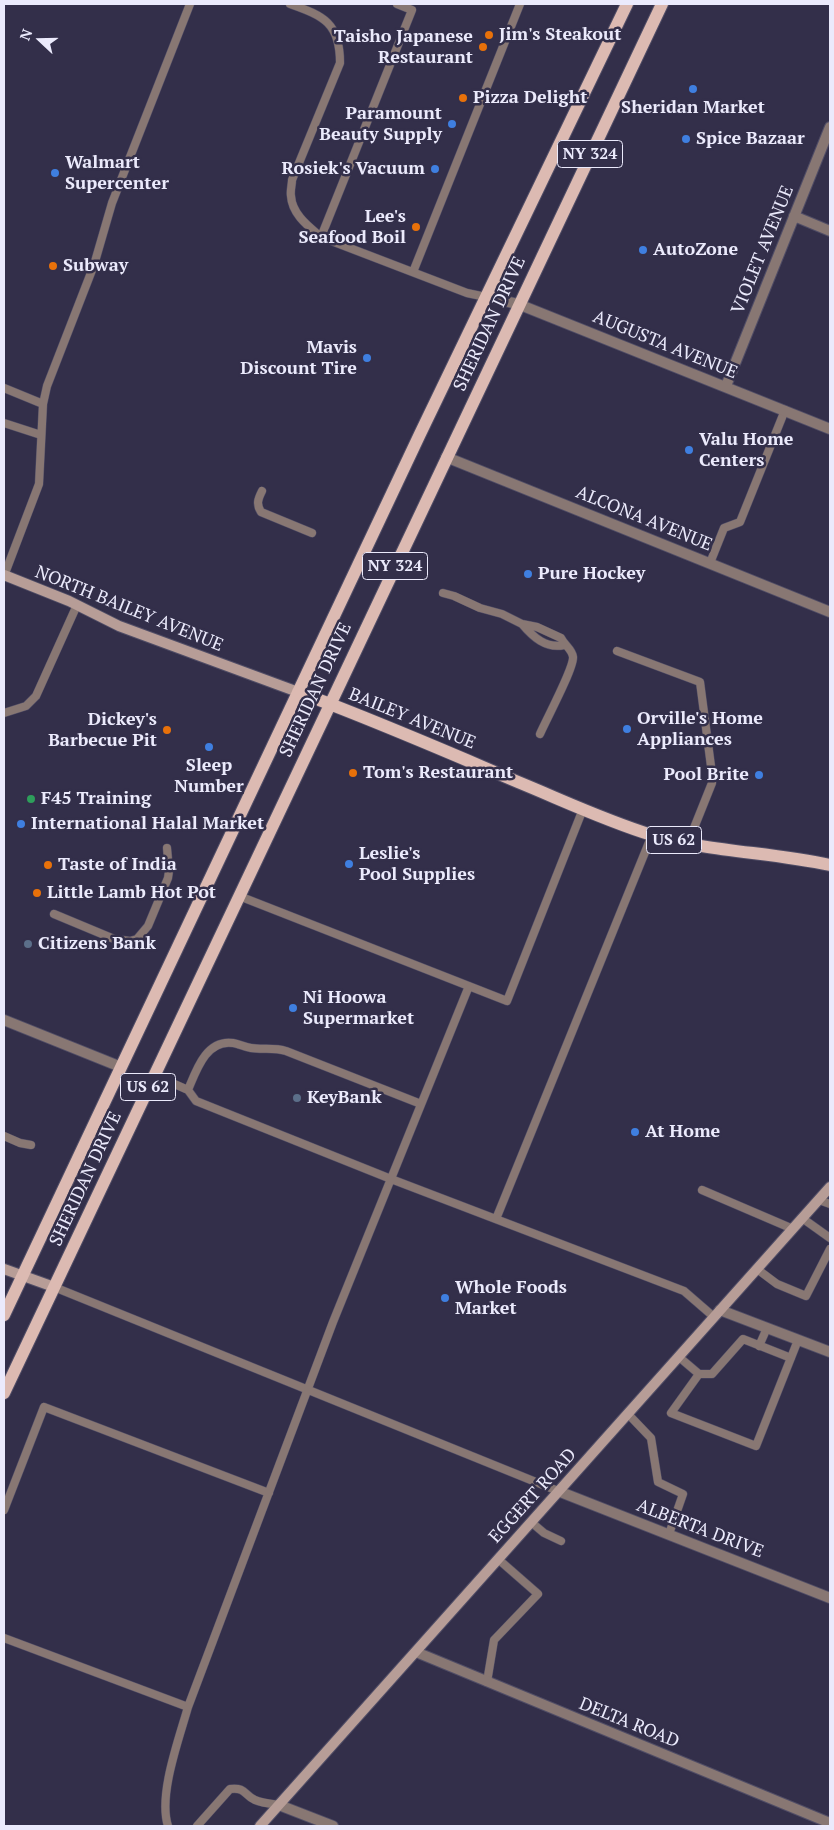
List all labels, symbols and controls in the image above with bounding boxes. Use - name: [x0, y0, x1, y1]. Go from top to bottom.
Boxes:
- north arrow: [15, 15, 65, 65]
- place label: Jim's Steakout: [499, 24, 621, 46]
- text: N: [15, 26, 36, 43]
- place label: Taisho Japanese Restaurant: [334, 26, 473, 68]
- marker: Jim's Steakout: [483, 29, 495, 41]
- marker: Taisho Japanese Restaurant: [477, 41, 489, 53]
- marker: Sheridan Market: [687, 83, 699, 95]
- place label: Pizza Delight: [473, 87, 587, 109]
- marker: Pizza Delight: [457, 92, 469, 104]
- place label: Sheridan Market: [621, 97, 765, 119]
- place label: Paramount Beauty Supply: [319, 103, 442, 146]
- marker: Paramount Beauty Supply: [446, 118, 458, 130]
- place label: Spice Bazaar: [696, 128, 805, 150]
- marker: Spice Bazaar: [680, 133, 692, 145]
- road number: NY 324: [558, 140, 622, 168]
- place label: Walmart Supercenter: [65, 152, 169, 194]
- place label: Rosiek's Vacuum: [281, 158, 425, 180]
- marker: Rosiek's Vacuum: [429, 163, 441, 175]
- marker: Walmart Supercenter: [49, 167, 61, 179]
- street label: VIOLET AVENUE: [727, 183, 799, 317]
- place label: Lee's Seafood Boil: [298, 206, 406, 248]
- marker: Lee's Seafood Boil: [410, 221, 422, 233]
- place label: AutoZone: [653, 239, 738, 261]
- marker: AutoZone: [637, 244, 649, 256]
- street label: SHERIDAN DRIVE: [449, 253, 531, 395]
- place label: Subway: [63, 255, 128, 277]
- marker: Subway: [47, 260, 59, 272]
- street label: AUGUSTA AVENUE: [590, 306, 740, 384]
- place label: Mavis Discount Tire: [240, 337, 357, 379]
- marker: Mavis Discount Tire: [361, 352, 373, 364]
- place label: Valu Home Centers: [699, 429, 794, 472]
- marker: Valu Home Centers: [683, 444, 695, 456]
- street label: ALCONA AVENUE: [573, 482, 715, 556]
- road number: NY 324: [362, 552, 428, 580]
- street label: NORTH BAILEY AVENUE: [32, 561, 226, 657]
- place label: Pure Hockey: [538, 563, 645, 585]
- marker: Pure Hockey: [522, 568, 534, 580]
- street label: SHERIDAN DRIVE: [275, 619, 357, 761]
- street label: BAILEY AVENUE: [345, 684, 479, 754]
- place label: Orville's Home Appliances: [637, 708, 763, 751]
- place label: Dickey's Barbecue Pit: [48, 709, 157, 752]
- marker: Orville's Home Appliances: [621, 723, 633, 735]
- marker: Dickey's Barbecue Pit: [161, 724, 173, 736]
- marker: Sleep Number: [203, 741, 215, 753]
- place label: Sleep Number: [174, 755, 244, 798]
- place label: Tom's Restaurant: [363, 762, 513, 784]
- place label: Pool Brite: [664, 764, 749, 786]
- marker: Tom's Restaurant: [347, 767, 359, 779]
- marker: Pool Brite: [753, 769, 765, 781]
- place label: F45 Training: [41, 788, 151, 810]
- marker: F45 Training: [25, 793, 37, 805]
- place label: International Halal Market: [31, 813, 264, 835]
- marker: International Halal Market: [15, 818, 27, 830]
- road number: US 62: [646, 826, 702, 854]
- place label: Leslie's Pool Supplies: [359, 843, 475, 886]
- place label: Taste of India: [58, 854, 177, 876]
- marker: Leslie's Pool Supplies: [343, 858, 355, 870]
- marker: Taste of India: [42, 859, 54, 871]
- place label: Little Lamb Hot Pot: [47, 882, 216, 904]
- marker: Little Lamb Hot Pot: [31, 887, 43, 899]
- place label: Citizens Bank: [38, 933, 156, 955]
- marker: Citizens Bank: [22, 938, 34, 950]
- place label: Ni Hoowa Supermarket: [303, 987, 414, 1030]
- marker: Ni Hoowa Supermarket: [287, 1002, 299, 1014]
- road number: US 62: [120, 1074, 176, 1100]
- place label: KeyBank: [307, 1087, 382, 1109]
- marker: KeyBank: [291, 1092, 303, 1104]
- street label: SHERIDAN DRIVE: [45, 1108, 127, 1250]
- place label: At Home: [645, 1121, 720, 1143]
- marker: At Home: [629, 1126, 641, 1138]
- place label: Whole Foods Market: [455, 1277, 567, 1320]
- marker: Whole Foods Market: [439, 1292, 451, 1304]
- street label: EGGERT ROAD: [485, 1444, 581, 1548]
- street label: ALBERTA DRIVE: [634, 1495, 766, 1563]
- street label: DELTA ROAD: [576, 1693, 682, 1753]

